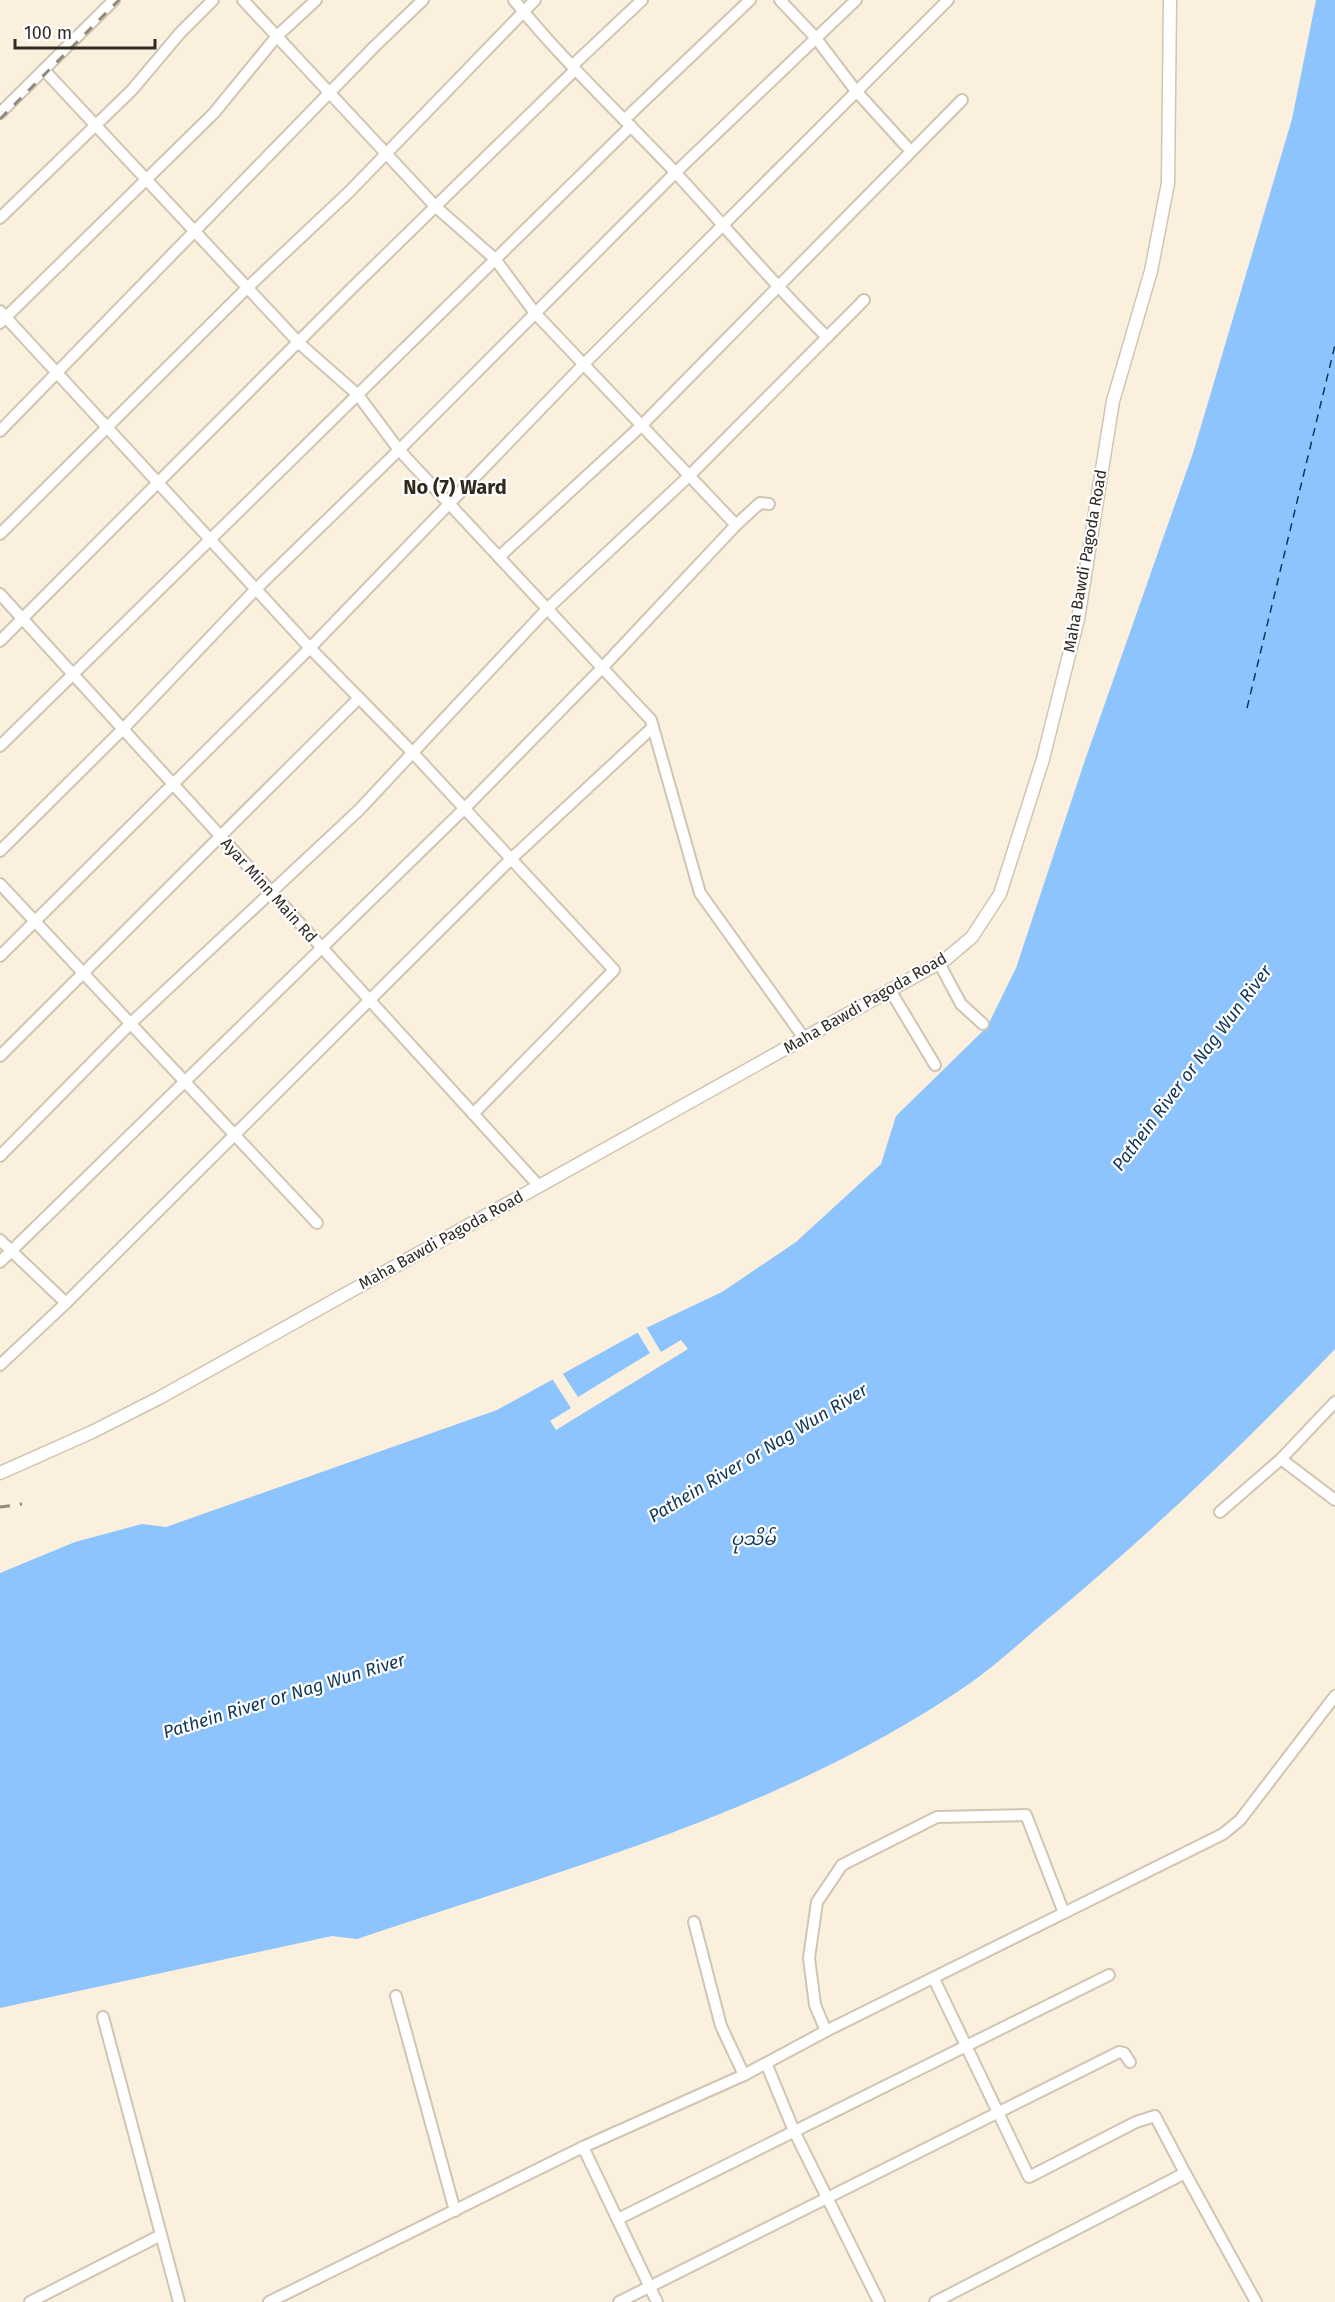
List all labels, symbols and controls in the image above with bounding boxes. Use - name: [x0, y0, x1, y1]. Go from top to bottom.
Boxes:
- scale bar: [15, 12, 154, 50]
- text: 100 m: [24, 22, 72, 44]
- street label: Maha Bawdi Pagoda Road: [1060, 468, 1110, 654]
- district label: No (7) Ward: [403, 475, 507, 499]
- street label: Ayar Minn Main Rd: [217, 834, 321, 946]
- street label: Maha Bawdi Pagoda Road: [780, 948, 950, 1058]
- water label: Pathein River or Nag Wun River: [1107, 960, 1277, 1175]
- street label: Maha Bawdi Pagoda Road: [355, 1187, 527, 1293]
- water label: Pathein River or Nag Wun River: [644, 1378, 873, 1527]
- water label: ပုသိမ်: [731, 1526, 777, 1554]
- water label: Pathein River or Nag Wun River: [160, 1648, 409, 1743]

